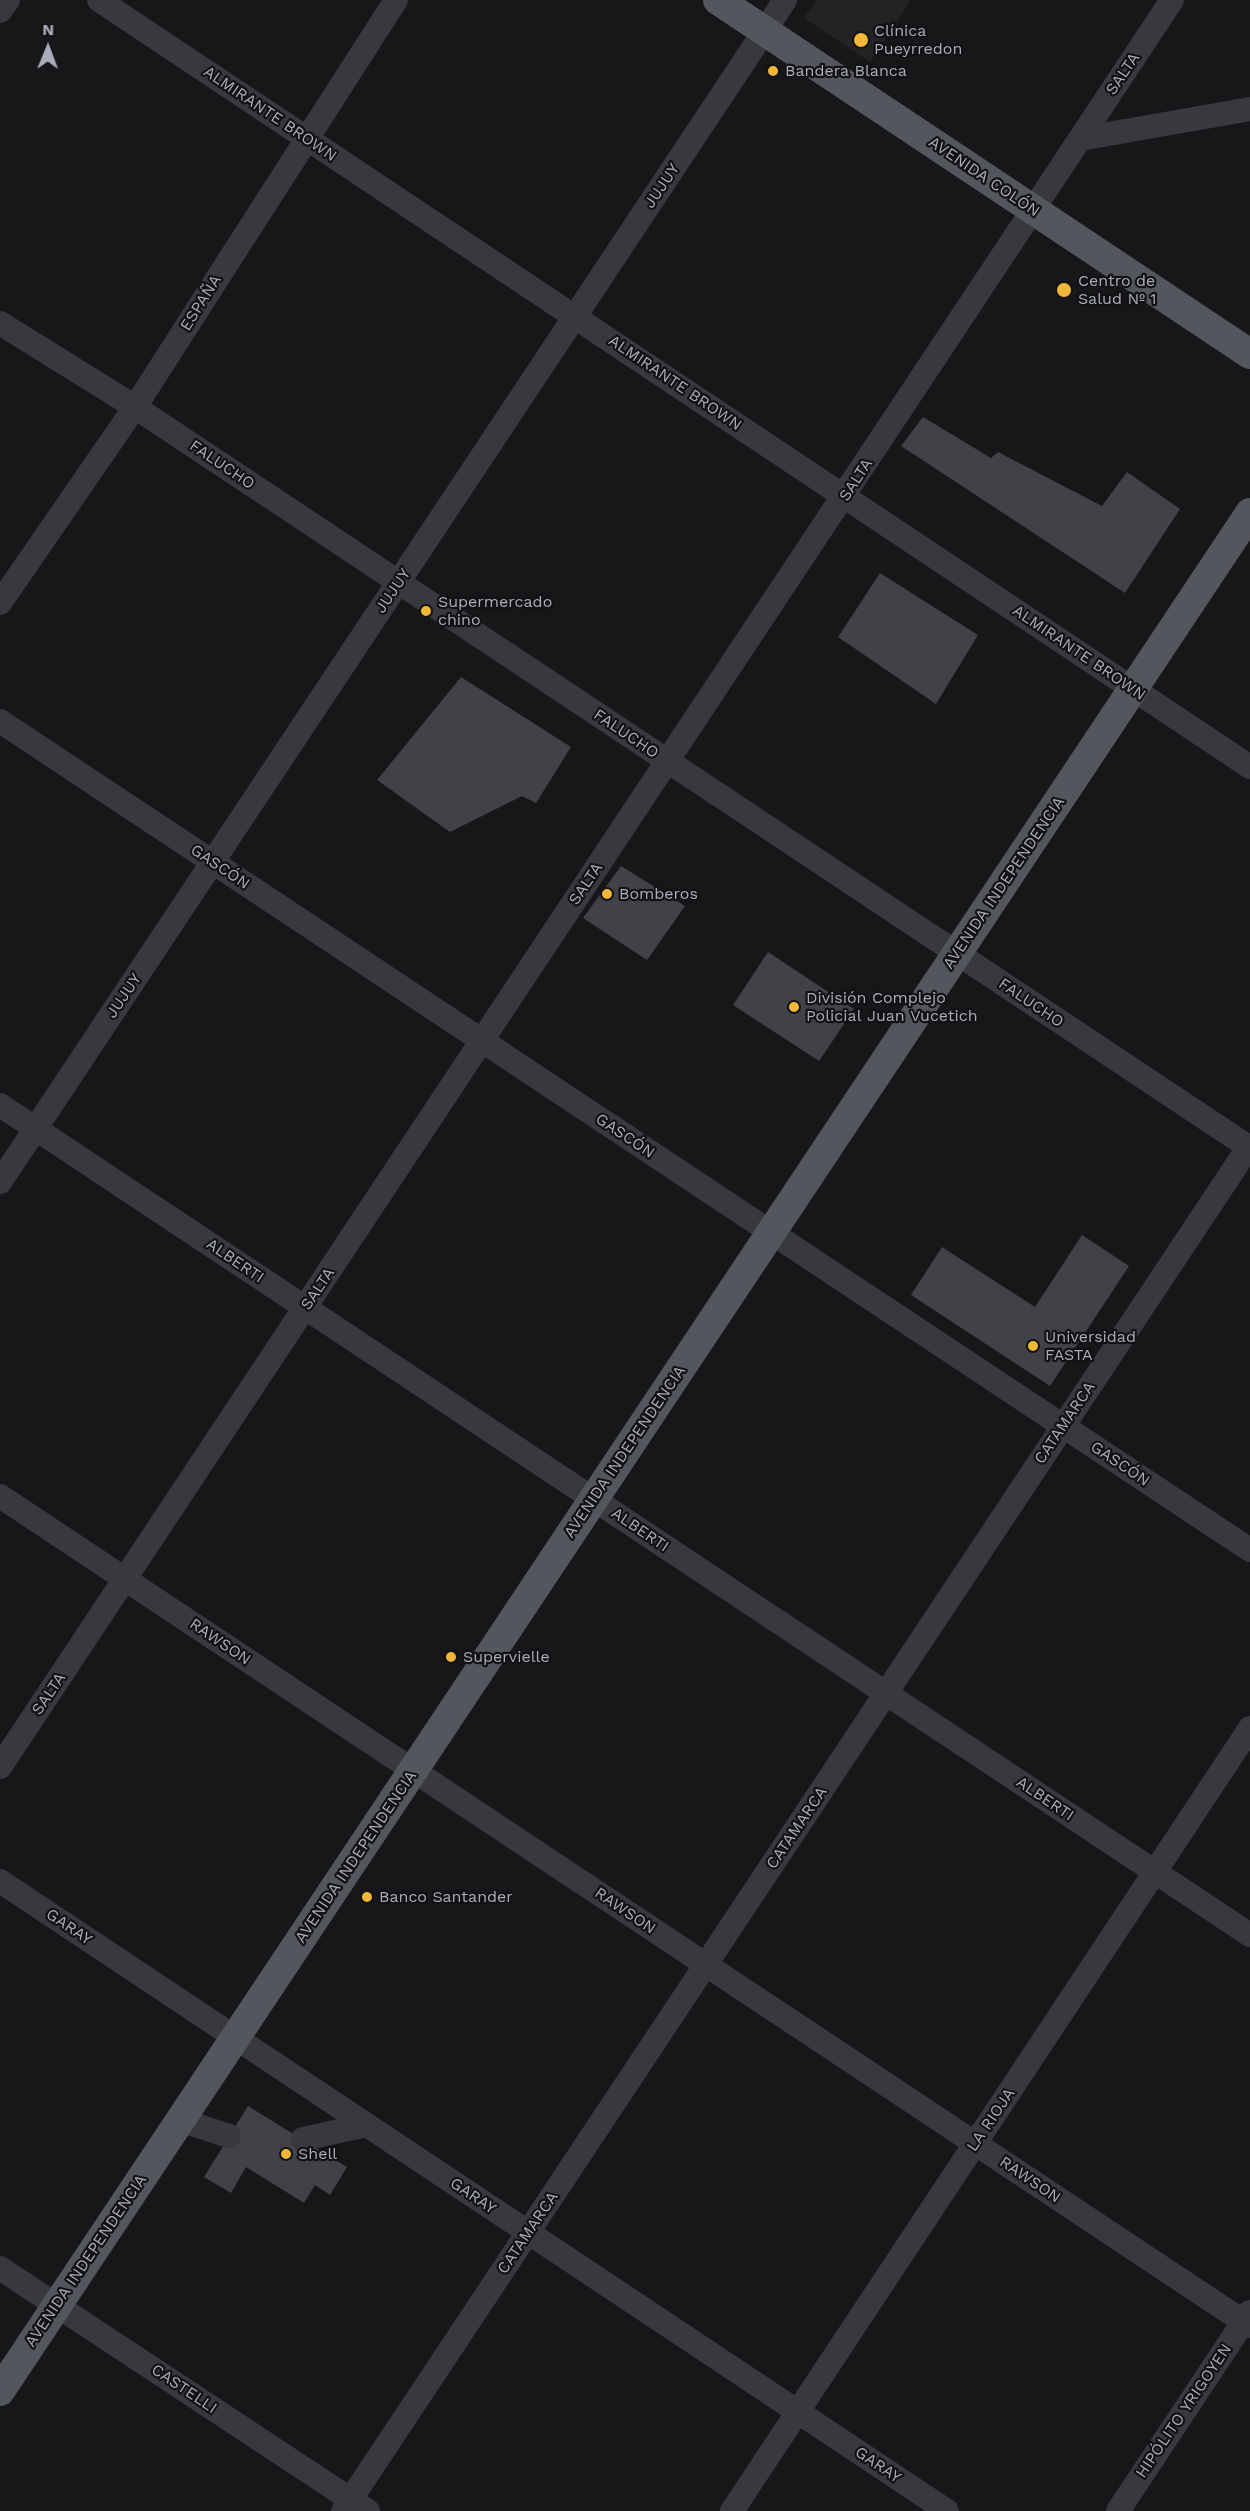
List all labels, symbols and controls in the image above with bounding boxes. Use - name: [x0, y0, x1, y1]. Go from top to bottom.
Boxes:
- north arrow: [18, 18, 78, 78]
- text: N: [42, 20, 54, 39]
- place label: Clínica Pueyrredon: [874, 21, 962, 59]
- marker: Clínica Pueyrredon: [852, 31, 870, 49]
- street label: SALTA: [1102, 49, 1144, 99]
- place label: Bandera Blanca: [785, 61, 907, 81]
- street label: ALMIRANTE BROWN: [200, 62, 340, 166]
- marker: Bandera Blanca: [766, 64, 780, 78]
- street label: AVENIDA COLÓN: [925, 133, 1043, 221]
- street label: JUJUY: [640, 160, 684, 212]
- street label: ESPAÑA: [176, 271, 226, 335]
- place label: Centro de Salud Nº 1: [1078, 271, 1157, 309]
- marker: Centro de Salud Nº 1: [1055, 281, 1073, 299]
- street label: ALMIRANTE BROWN: [605, 331, 745, 435]
- street label: FALUCHO: [186, 436, 258, 494]
- street label: SALTA: [835, 455, 877, 505]
- street label: JUJUY: [371, 565, 415, 617]
- place label: Supermercado chino: [438, 592, 552, 630]
- street label: ALMIRANTE BROWN: [1009, 601, 1149, 705]
- marker: Supermercado chino: [419, 604, 433, 618]
- street label: FALUCHO: [590, 705, 662, 763]
- street label: AVENIDA INDEPENDENCIA: [939, 793, 1069, 973]
- street label: GASCÓN: [187, 840, 253, 894]
- street label: SALTA: [565, 859, 607, 909]
- place label: Bomberos: [619, 884, 698, 904]
- marker: Bomberos: [600, 887, 614, 901]
- street label: JUJUY: [102, 970, 146, 1022]
- street label: FALUCHO: [995, 974, 1067, 1032]
- place label: División Complejo Policial Juan Vucetich: [806, 988, 978, 1026]
- marker: División Complejo Policial Juan Vucetich: [787, 1000, 801, 1014]
- street label: GASCÓN: [592, 1109, 658, 1163]
- street label: ALBERTI: [202, 1235, 268, 1287]
- street label: SALTA: [297, 1264, 339, 1314]
- place label: Universidad FASTA: [1045, 1327, 1136, 1365]
- marker: Universidad FASTA: [1026, 1339, 1040, 1353]
- street label: AVENIDA INDEPENDENCIA: [560, 1362, 690, 1542]
- street label: CATAMARCA: [1030, 1378, 1100, 1468]
- street label: GASCÓN: [1087, 1437, 1153, 1491]
- street label: ALBERTI: [607, 1504, 673, 1556]
- street label: RAWSON: [186, 1615, 254, 1669]
- place label: Supervielle: [463, 1647, 550, 1667]
- marker: Supervielle: [444, 1650, 458, 1664]
- street label: SALTA: [28, 1669, 70, 1719]
- street label: AVENIDA INDEPENDENCIA: [291, 1767, 421, 1947]
- street label: ALBERTI: [1012, 1773, 1078, 1825]
- street label: CATAMARCA: [762, 1783, 832, 1873]
- street label: RAWSON: [591, 1884, 659, 1938]
- place label: Banco Santander: [379, 1887, 513, 1907]
- marker: Banco Santander: [360, 1890, 374, 1904]
- street label: GARAY: [42, 1905, 96, 1949]
- street label: LA RIOJA: [963, 2085, 1019, 2155]
- place label: Shell: [298, 2144, 337, 2164]
- marker: Shell: [279, 2147, 293, 2161]
- street label: RAWSON: [996, 2153, 1064, 2207]
- street label: AVENIDA INDEPENDENCIA: [21, 2171, 151, 2351]
- street label: GARAY: [446, 2174, 500, 2218]
- street label: CATAMARCA: [493, 2188, 563, 2278]
- street label: HIPÓLITO YRIGOYEN: [1132, 2340, 1236, 2482]
- street label: CASTELLI: [148, 2360, 220, 2418]
- street label: GARAY: [851, 2443, 905, 2487]

